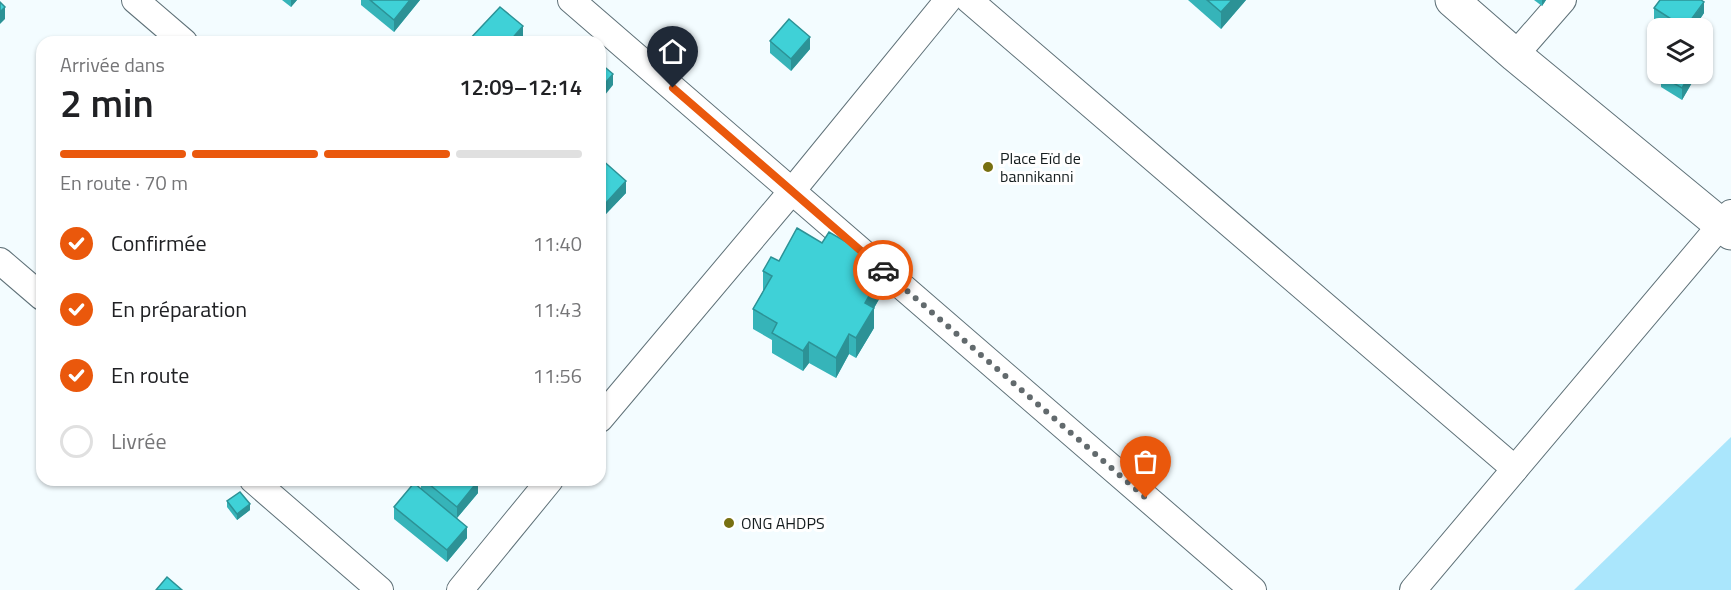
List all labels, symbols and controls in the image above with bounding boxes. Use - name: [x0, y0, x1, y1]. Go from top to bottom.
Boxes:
- map controls: [1647, 18, 1713, 84]
- button: layers: [1647, 18, 1713, 84]
- pin: [647, 26, 698, 88]
- icon: home: [656, 35, 689, 68]
- text: Arrivée dans: [60, 49, 165, 80]
- text: 12:09–12:14: [459, 70, 582, 104]
- text: 2 min: [60, 73, 154, 132]
- place label: Place Eïd de bannikanni: [1000, 146, 1081, 188]
- marker: Place Eïd de bannikanni: [981, 160, 995, 174]
- text: En route · 70 m: [60, 167, 188, 198]
- text: Confirmée: [111, 226, 207, 260]
- icon: check: [60, 227, 93, 260]
- text: 11:40: [533, 228, 582, 259]
- courier: [853, 240, 913, 300]
- icon: car: [867, 254, 900, 287]
- text: En préparation: [111, 292, 247, 326]
- icon: check: [60, 293, 93, 326]
- text: 11:43: [533, 294, 582, 325]
- text: En route: [111, 358, 189, 392]
- icon: check: [60, 359, 93, 392]
- text: 11:56: [533, 360, 582, 391]
- text: Livrée: [111, 424, 167, 458]
- pin: [1120, 436, 1171, 498]
- icon: bag: [1129, 445, 1162, 478]
- place label: ONG AHDPS: [741, 511, 825, 535]
- marker: ONG AHDPS: [722, 516, 736, 530]

